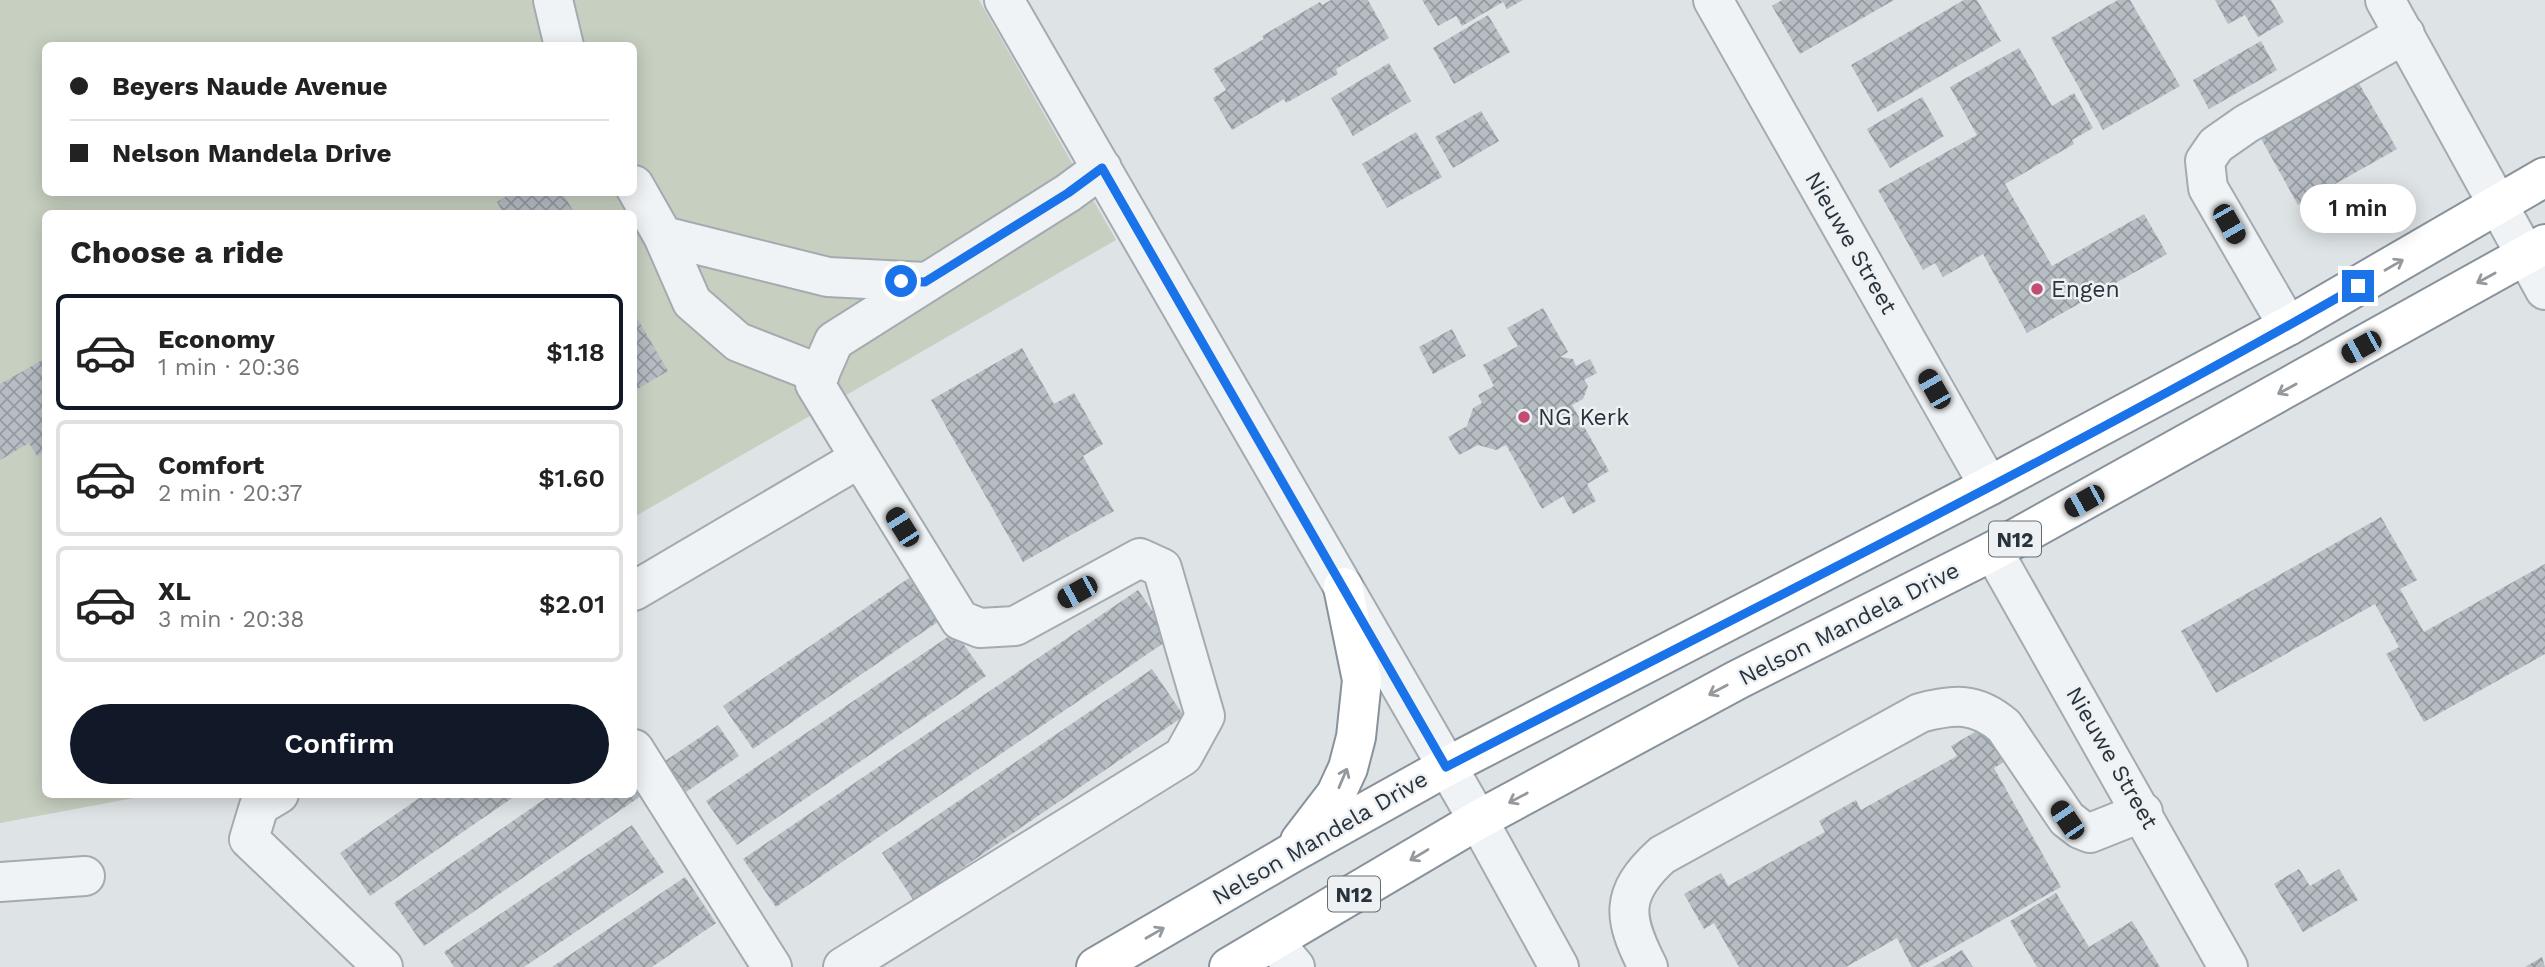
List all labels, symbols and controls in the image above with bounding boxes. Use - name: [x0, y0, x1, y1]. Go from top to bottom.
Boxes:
- text: Beyers Naude Avenue: [112, 71, 388, 101]
- text: Nelson Mandela Drive: [112, 138, 392, 168]
- street label: Nieuwe Street: [1799, 167, 1903, 319]
- callout: 1 min: [2300, 184, 2416, 233]
- text: 1 min: [2328, 195, 2388, 222]
- car: [2210, 201, 2249, 247]
- text: Choose a ride: [70, 233, 284, 271]
- one-way arrow: [2383, 258, 2403, 272]
- route start: [885, 265, 917, 297]
- route end: [2342, 270, 2374, 302]
- one-way arrow: [2476, 271, 2496, 285]
- place label: Engen: [2051, 276, 2120, 303]
- marker: Engen: [2029, 281, 2045, 297]
- icon: car: [74, 321, 137, 384]
- text: Economy: [158, 324, 275, 354]
- car: [2338, 328, 2385, 366]
- text: $1.18: [546, 337, 605, 367]
- text: 1 min · 20:36: [158, 354, 300, 381]
- car: [1915, 366, 1954, 412]
- one-way arrow: [2277, 383, 2298, 396]
- place label: NG Kerk: [1538, 404, 1629, 431]
- marker: NG Kerk: [1516, 409, 1532, 425]
- icon: car: [74, 447, 137, 510]
- text: Comfort: [158, 450, 264, 480]
- text: $1.60: [538, 463, 605, 493]
- text: 2 min · 20:37: [158, 480, 302, 507]
- car: [2061, 482, 2108, 520]
- car: [882, 504, 923, 550]
- road number: N12: [1989, 522, 2041, 556]
- street label: Nelson Mandela Drive: [1734, 557, 1964, 691]
- icon: car: [74, 573, 137, 636]
- car: [1054, 573, 1101, 611]
- text: XL: [158, 576, 191, 606]
- text: $2.01: [539, 589, 605, 619]
- text: 3 min · 20:38: [158, 606, 305, 633]
- street label: Nieuwe Street: [2060, 682, 2164, 834]
- one-way arrow: [1708, 684, 1729, 697]
- button: Confirm: [70, 704, 609, 784]
- street label: Nelson Mandela Drive: [1208, 765, 1432, 911]
- one-way arrow: [1337, 768, 1350, 789]
- one-way arrow: [1508, 792, 1529, 805]
- car: [2047, 797, 2088, 843]
- one-way arrow: [1410, 848, 1430, 862]
- road number: N12: [1328, 876, 1380, 912]
- one-way arrow: [1144, 925, 1164, 939]

